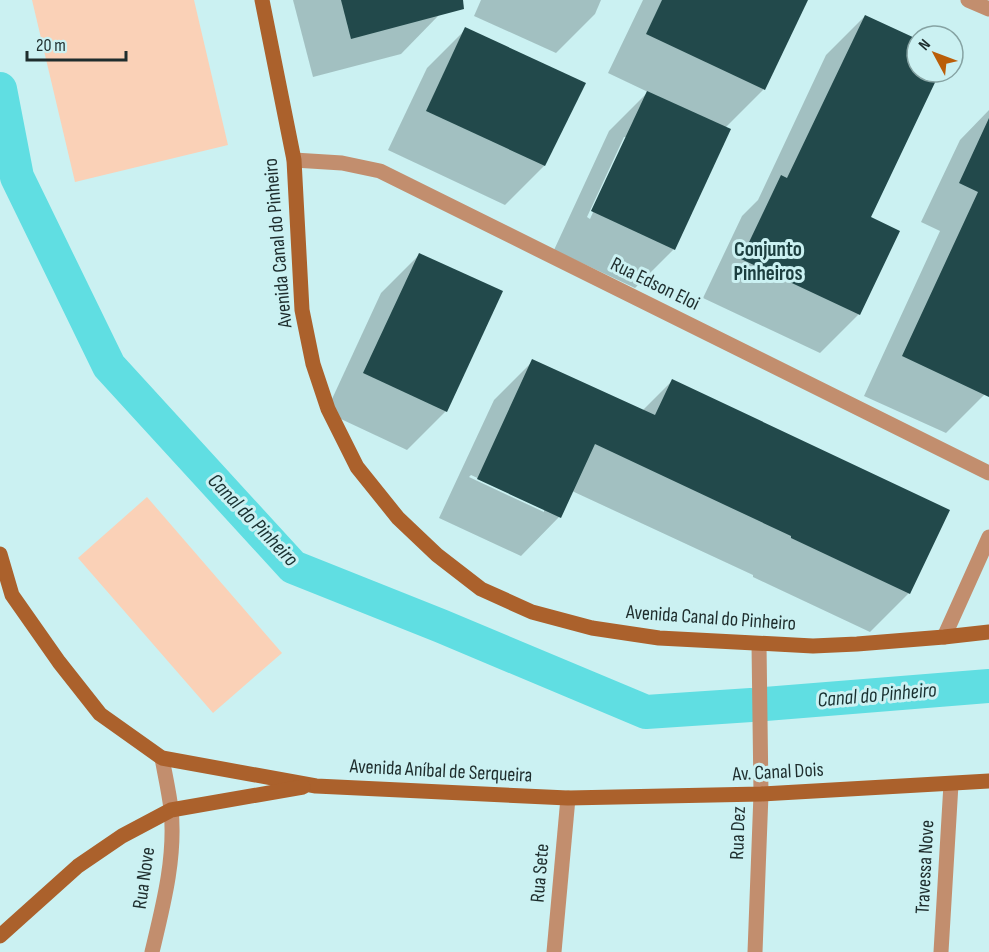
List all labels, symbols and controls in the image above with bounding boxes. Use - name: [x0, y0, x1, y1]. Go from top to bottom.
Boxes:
- scale bar: [27, 24, 126, 62]
- north arrow: [905, 24, 965, 84]
- text: 20 m: [36, 35, 66, 56]
- text: N: [915, 36, 935, 55]
- street label: Avenida Canal do Pinheiro: [259, 157, 297, 330]
- district label: Conjunto Pinheiros: [733, 237, 803, 286]
- street label: Rua Edson Eloi: [607, 252, 703, 316]
- water label: Canal do Pinheiro: [203, 468, 304, 572]
- street label: Avenida Canal do Pinheiro: [624, 600, 797, 636]
- water label: Canal do Pinheiro: [816, 677, 938, 713]
- street label: Avenida Aníbal de Serqueira: [348, 754, 533, 788]
- street label: Av. Canal Dois: [731, 758, 824, 786]
- street label: Rua Dez: [725, 806, 751, 860]
- street label: Travessa Nove: [911, 819, 939, 915]
- street label: Rua Sete: [525, 843, 555, 903]
- street label: Rua Nove: [128, 845, 160, 911]

